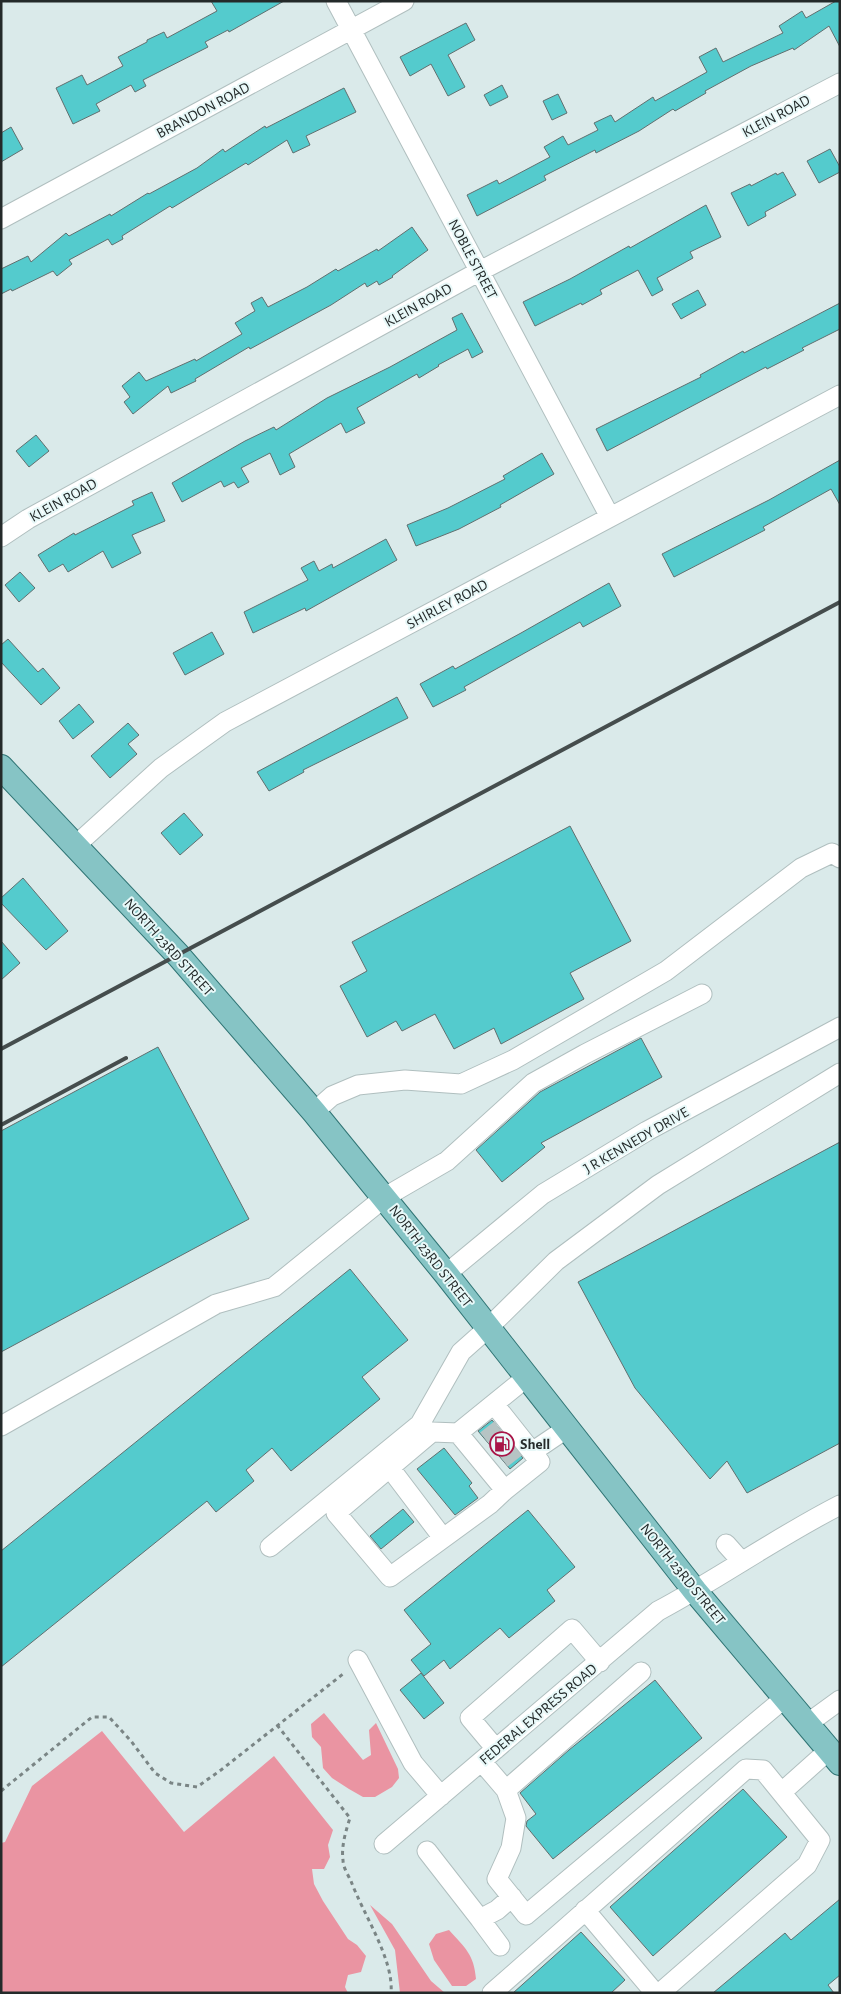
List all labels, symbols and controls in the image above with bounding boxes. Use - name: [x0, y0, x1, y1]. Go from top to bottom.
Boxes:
- street label: BRANDON ROAD: [154, 79, 253, 141]
- street label: KLEIN ROAD: [740, 92, 813, 140]
- street label: NOBLE STREET: [445, 217, 500, 302]
- street label: KLEIN ROAD: [382, 281, 455, 330]
- street label: KLEIN ROAD: [27, 476, 100, 525]
- street label: SHIRLEY ROAD: [404, 577, 490, 632]
- street label: NORTH 23RD STREET: [121, 896, 217, 999]
- street label: J R KENNEDY DRIVE: [581, 1104, 691, 1176]
- street label: NORTH 23RD STREET: [386, 1202, 475, 1311]
- fuel station icon: Shell: [489, 1431, 515, 1457]
- place label: Shell: [520, 1437, 550, 1452]
- street label: NORTH 23RD STREET: [637, 1521, 728, 1628]
- street label: FEDERAL EXPRESS ROAD: [477, 1661, 600, 1768]

